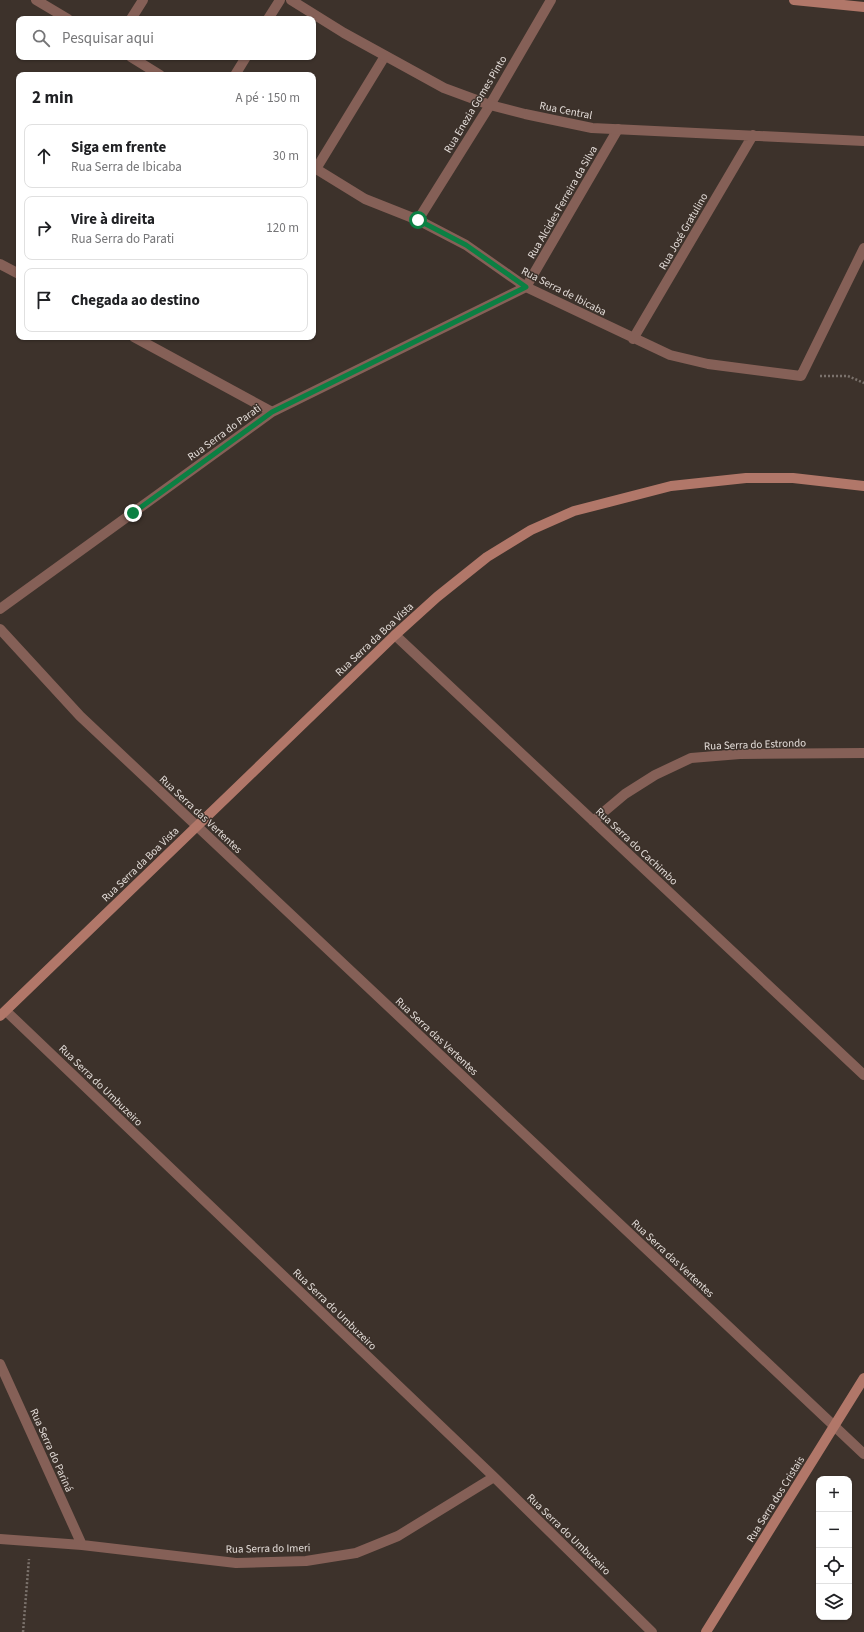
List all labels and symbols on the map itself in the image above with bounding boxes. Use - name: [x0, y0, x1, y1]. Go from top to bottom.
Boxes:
- street label: Rua Enezia Gomes Pinto: [440, 53, 510, 156]
- street label: Rua Central: [538, 98, 594, 123]
- street label: Rua Alcides Ferreira da Silva: [524, 143, 601, 262]
- street label: Rua José Gratulino: [655, 190, 712, 272]
- route start: [409, 211, 427, 229]
- street label: Rua Serra de Ibicaba: [519, 263, 609, 319]
- street label: Rua Serra do Parati: [185, 401, 264, 464]
- route end: [124, 504, 142, 522]
- street label: Rua Serra da Boa Vista: [332, 599, 417, 680]
- street label: Rua Serra do Estrondo: [704, 735, 806, 754]
- street label: Rua Serra das Vertentes: [156, 772, 246, 857]
- street label: Rua Serra do Cachimbo: [592, 804, 681, 888]
- street label: Rua Serra da Boa Vista: [98, 824, 182, 905]
- street label: Rua Serra das Vertentes: [392, 994, 482, 1079]
- street label: Rua Serra do Umbuzeiro: [55, 1041, 146, 1129]
- street label: Rua Serra das Vertentes: [628, 1216, 718, 1301]
- street label: Rua Serra do Umbuzeiro: [289, 1265, 380, 1353]
- street label: Rua Serra do Pariná: [26, 1406, 77, 1494]
- street label: Rua Serra dos Cristais: [743, 1453, 808, 1545]
- street label: Rua Serra do Umbuzeiro: [523, 1490, 614, 1578]
- street label: Rua Serra do Imeri: [226, 1540, 310, 1557]

